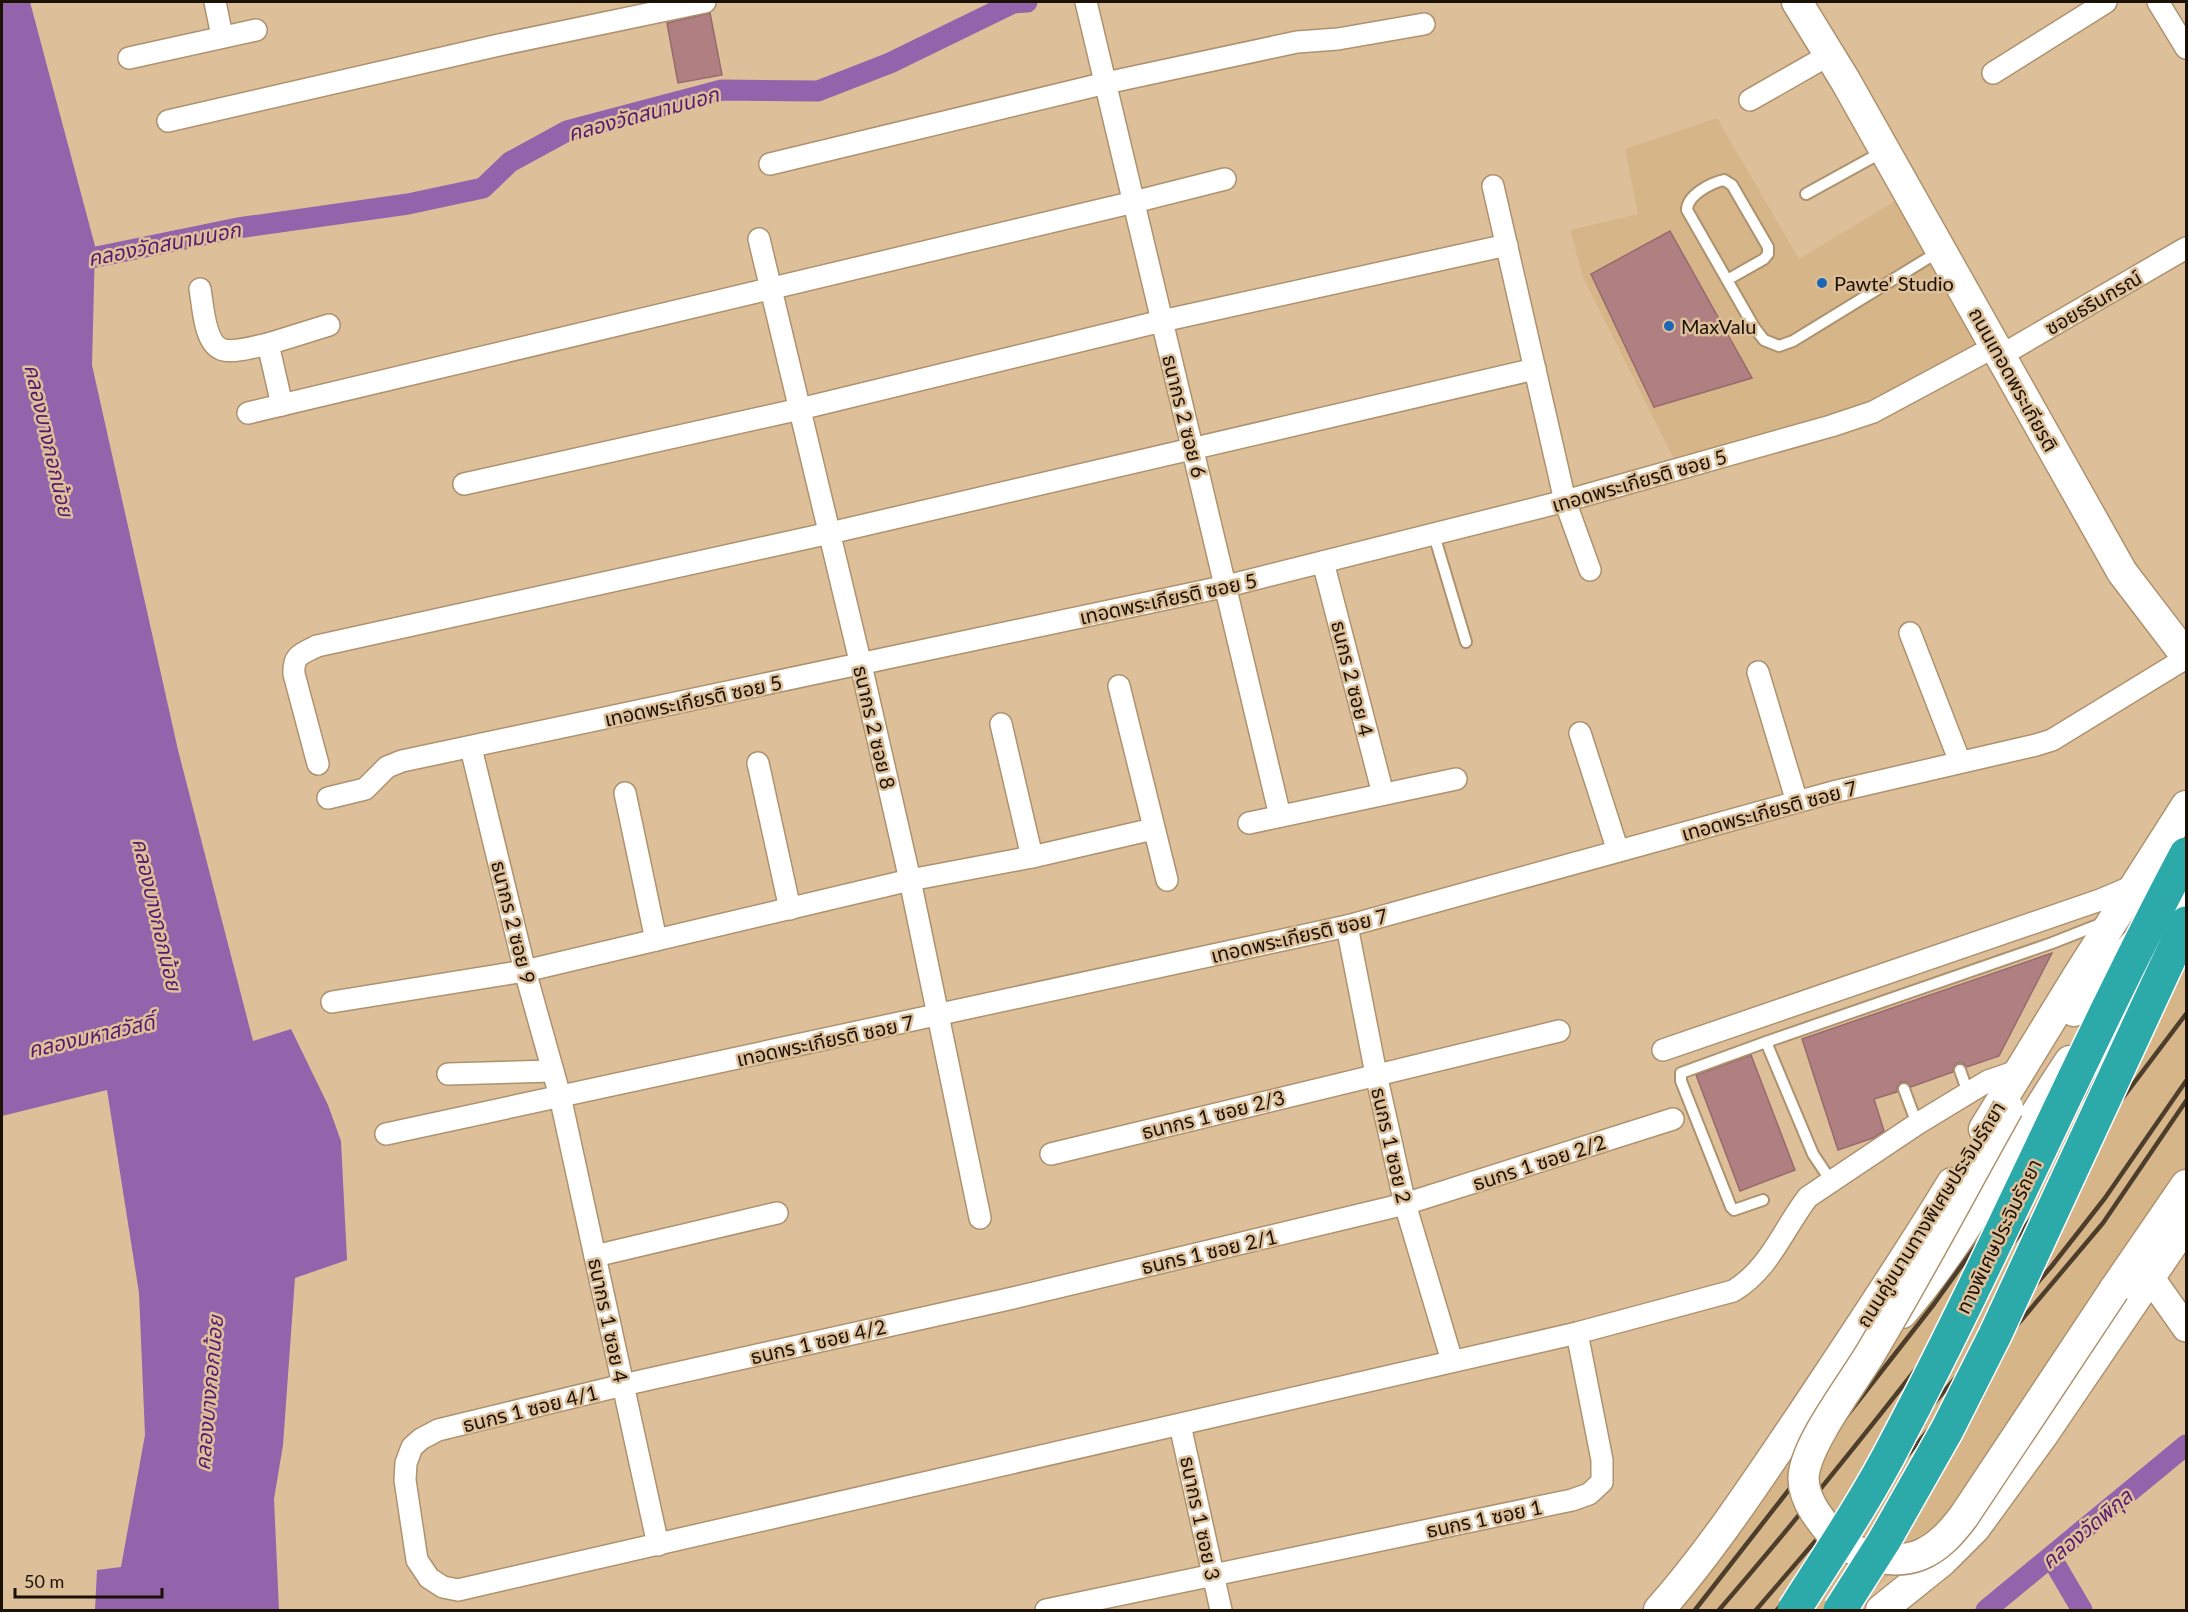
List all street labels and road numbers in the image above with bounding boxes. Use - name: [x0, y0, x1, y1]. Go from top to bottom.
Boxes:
- street label: ซอยธรินกรณ์: [2041, 265, 2145, 339]
- street label: ถนนเทอดพระเกียรติ: [1964, 303, 2064, 455]
- street label: ธนากร 2 ซอย 6: [1158, 352, 1212, 480]
- street label: เทอดพระเกียรติ ซอย 5: [1549, 444, 1729, 516]
- street label: เทอดพระเกียรติ ซอย 5: [1077, 567, 1259, 629]
- street label: ธนกร 2 ซอย 4: [1327, 618, 1379, 739]
- street label: ธนากร 2 ซอย 8: [849, 663, 901, 791]
- street label: เทอดพระเกียรติ ซอย 5: [602, 669, 784, 731]
- street label: เทอดพระเกียรติ ซอย 7: [1679, 775, 1859, 845]
- street label: ธนากร 2 ซอย 9: [487, 858, 541, 986]
- street label: เทอดพระเกียรติ ซอย 7: [1208, 903, 1390, 967]
- street label: เทอดพระเกียรติ ซอย 7: [734, 1009, 916, 1071]
- street label: ธนากร 1 ซอย 2/3: [1139, 1085, 1287, 1143]
- street label: ธนกร 1 ซอย 2: [1367, 1085, 1417, 1205]
- street label: ถนนคู่ขนานทางพิเศษประจิมรัถยา: [1850, 1097, 2010, 1331]
- street label: ธนกร 1 ซอย 2/2: [1469, 1129, 1609, 1195]
- street label: ทางพิเศษประจิมรัถยา: [1950, 1155, 2046, 1317]
- street label: ธนกร 1 ซอย 2/1: [1139, 1224, 1279, 1278]
- street label: ธนากร 1 ซอย 4: [584, 1256, 634, 1385]
- street label: ธนกร 1 ซอย 4/2: [748, 1314, 888, 1368]
- street label: ธนกร 1 ซอย 4/1: [460, 1380, 600, 1436]
- street label: ธนากร 1 ซอย 3: [1176, 1454, 1226, 1582]
- street label: ธนกร 1 ซอย 1: [1424, 1494, 1544, 1542]

